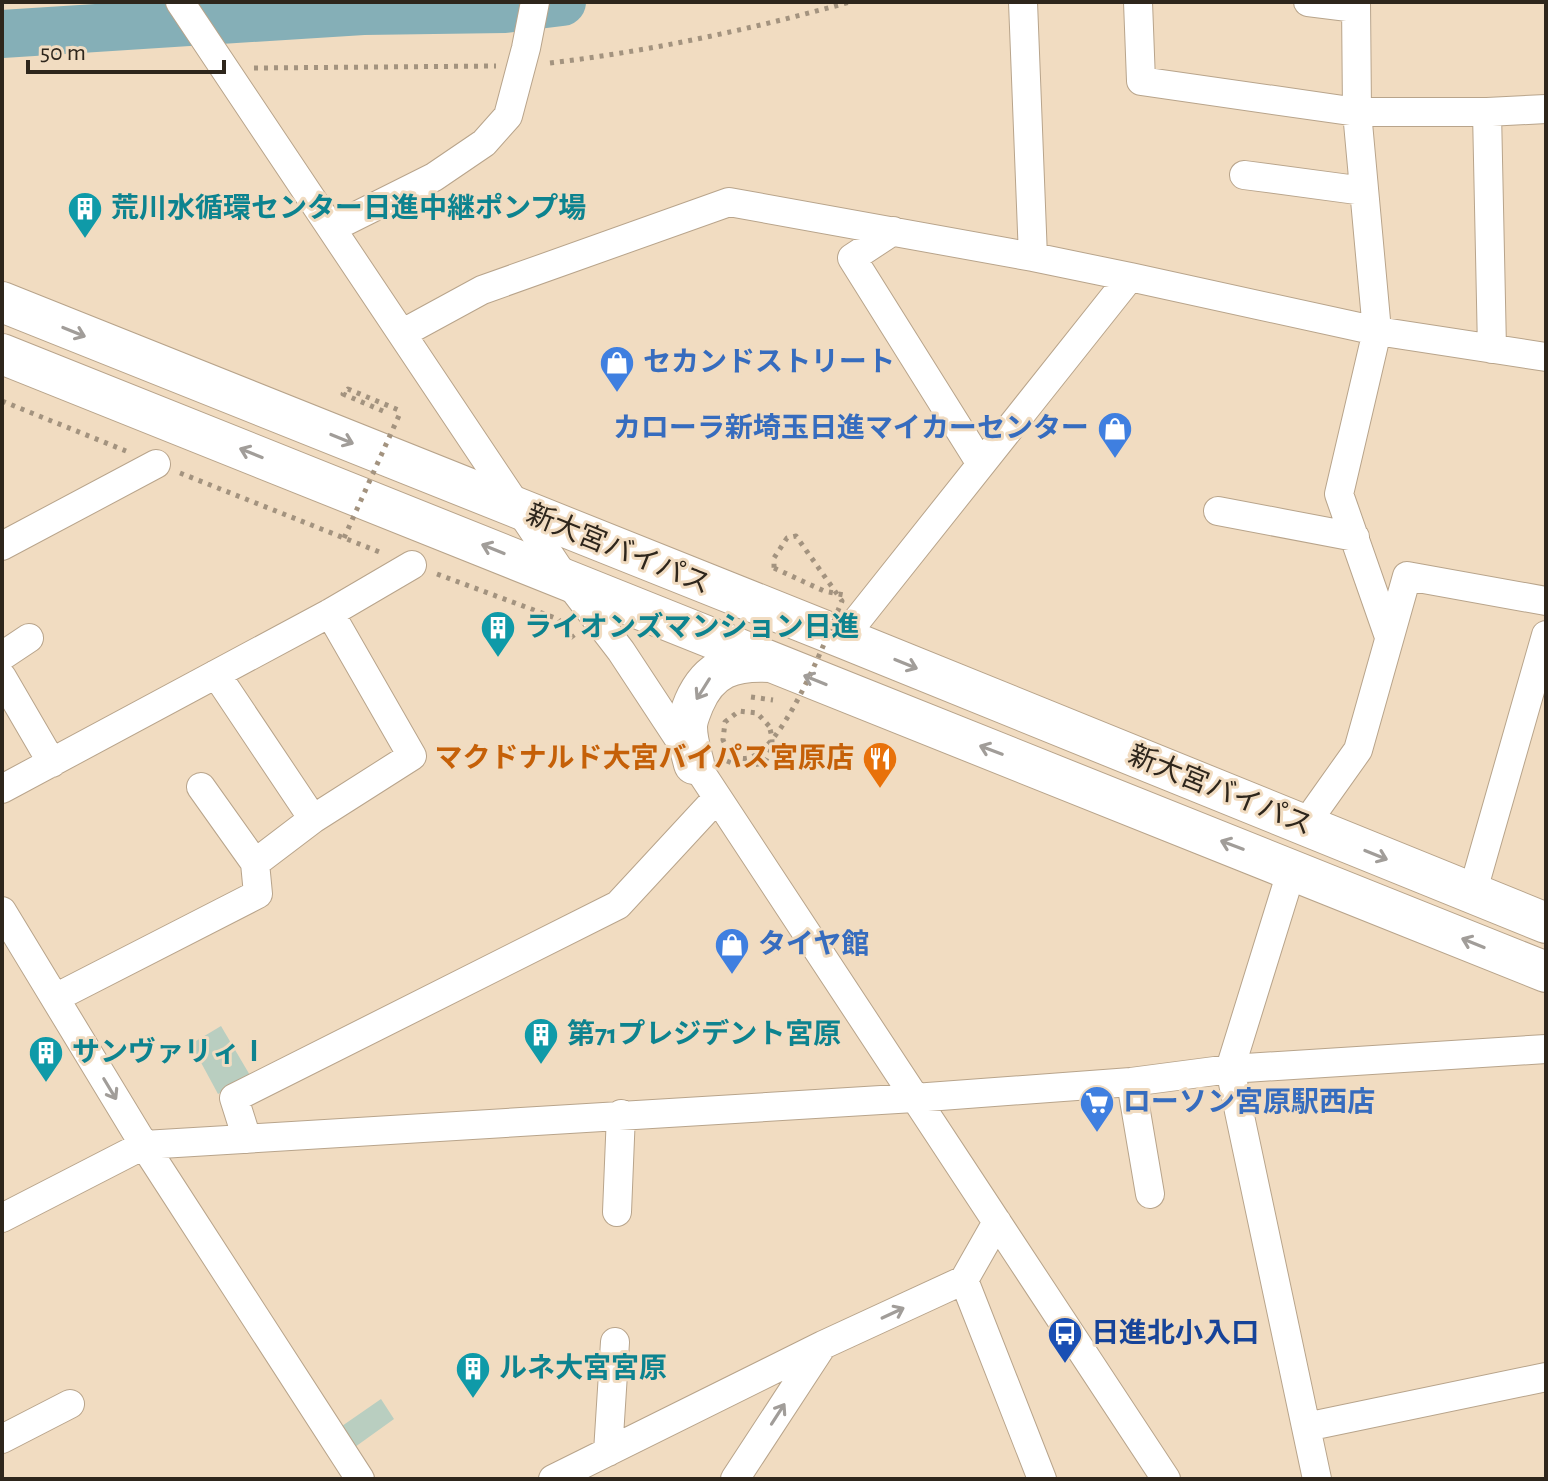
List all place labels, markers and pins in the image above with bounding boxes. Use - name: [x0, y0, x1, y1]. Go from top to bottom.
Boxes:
- building icon: 荒川水循環センター日進中継ポンプ場: [66, 190, 104, 240]
- place label: 荒川水循環センター日進中継ポンプ場: [111, 192, 586, 223]
- shop icon: セカンドストリート: [598, 344, 636, 394]
- place label: セカンドストリート: [643, 348, 895, 377]
- shop icon: カローラ新埼玉日進マイカーセンター: [1096, 410, 1134, 460]
- place label: カローラ新埼玉日進マイカーセンター: [613, 413, 1089, 443]
- building icon: ライオンズマンション日進: [479, 609, 517, 659]
- place label: ライオンズマンション日進: [524, 611, 859, 642]
- restaurant icon: マクドナルド大宮バイパス宮原店: [861, 740, 899, 790]
- place label: マクドナルド大宮バイパス宮原店: [435, 742, 854, 773]
- shop icon: タイヤ館: [713, 926, 751, 976]
- place label: タイヤ館: [758, 929, 869, 959]
- building icon: 第71プレジデント宮原: [522, 1016, 560, 1066]
- place label: 第71プレジデント宮原: [567, 1018, 841, 1049]
- building icon: サンヴァリィⅠ: [27, 1034, 65, 1084]
- place label: サンヴァリィⅠ: [72, 1036, 268, 1067]
- supermarket icon: ローソン宮原駅西店: [1078, 1084, 1116, 1134]
- place label: ローソン宮原駅西店: [1123, 1086, 1375, 1117]
- bus stop icon: 日進北小入口: [1046, 1315, 1084, 1365]
- place label: 日進北小入口: [1091, 1318, 1259, 1348]
- building icon: ルネ大宮宮原: [454, 1350, 492, 1400]
- place label: ルネ大宮宮原: [499, 1353, 667, 1383]

